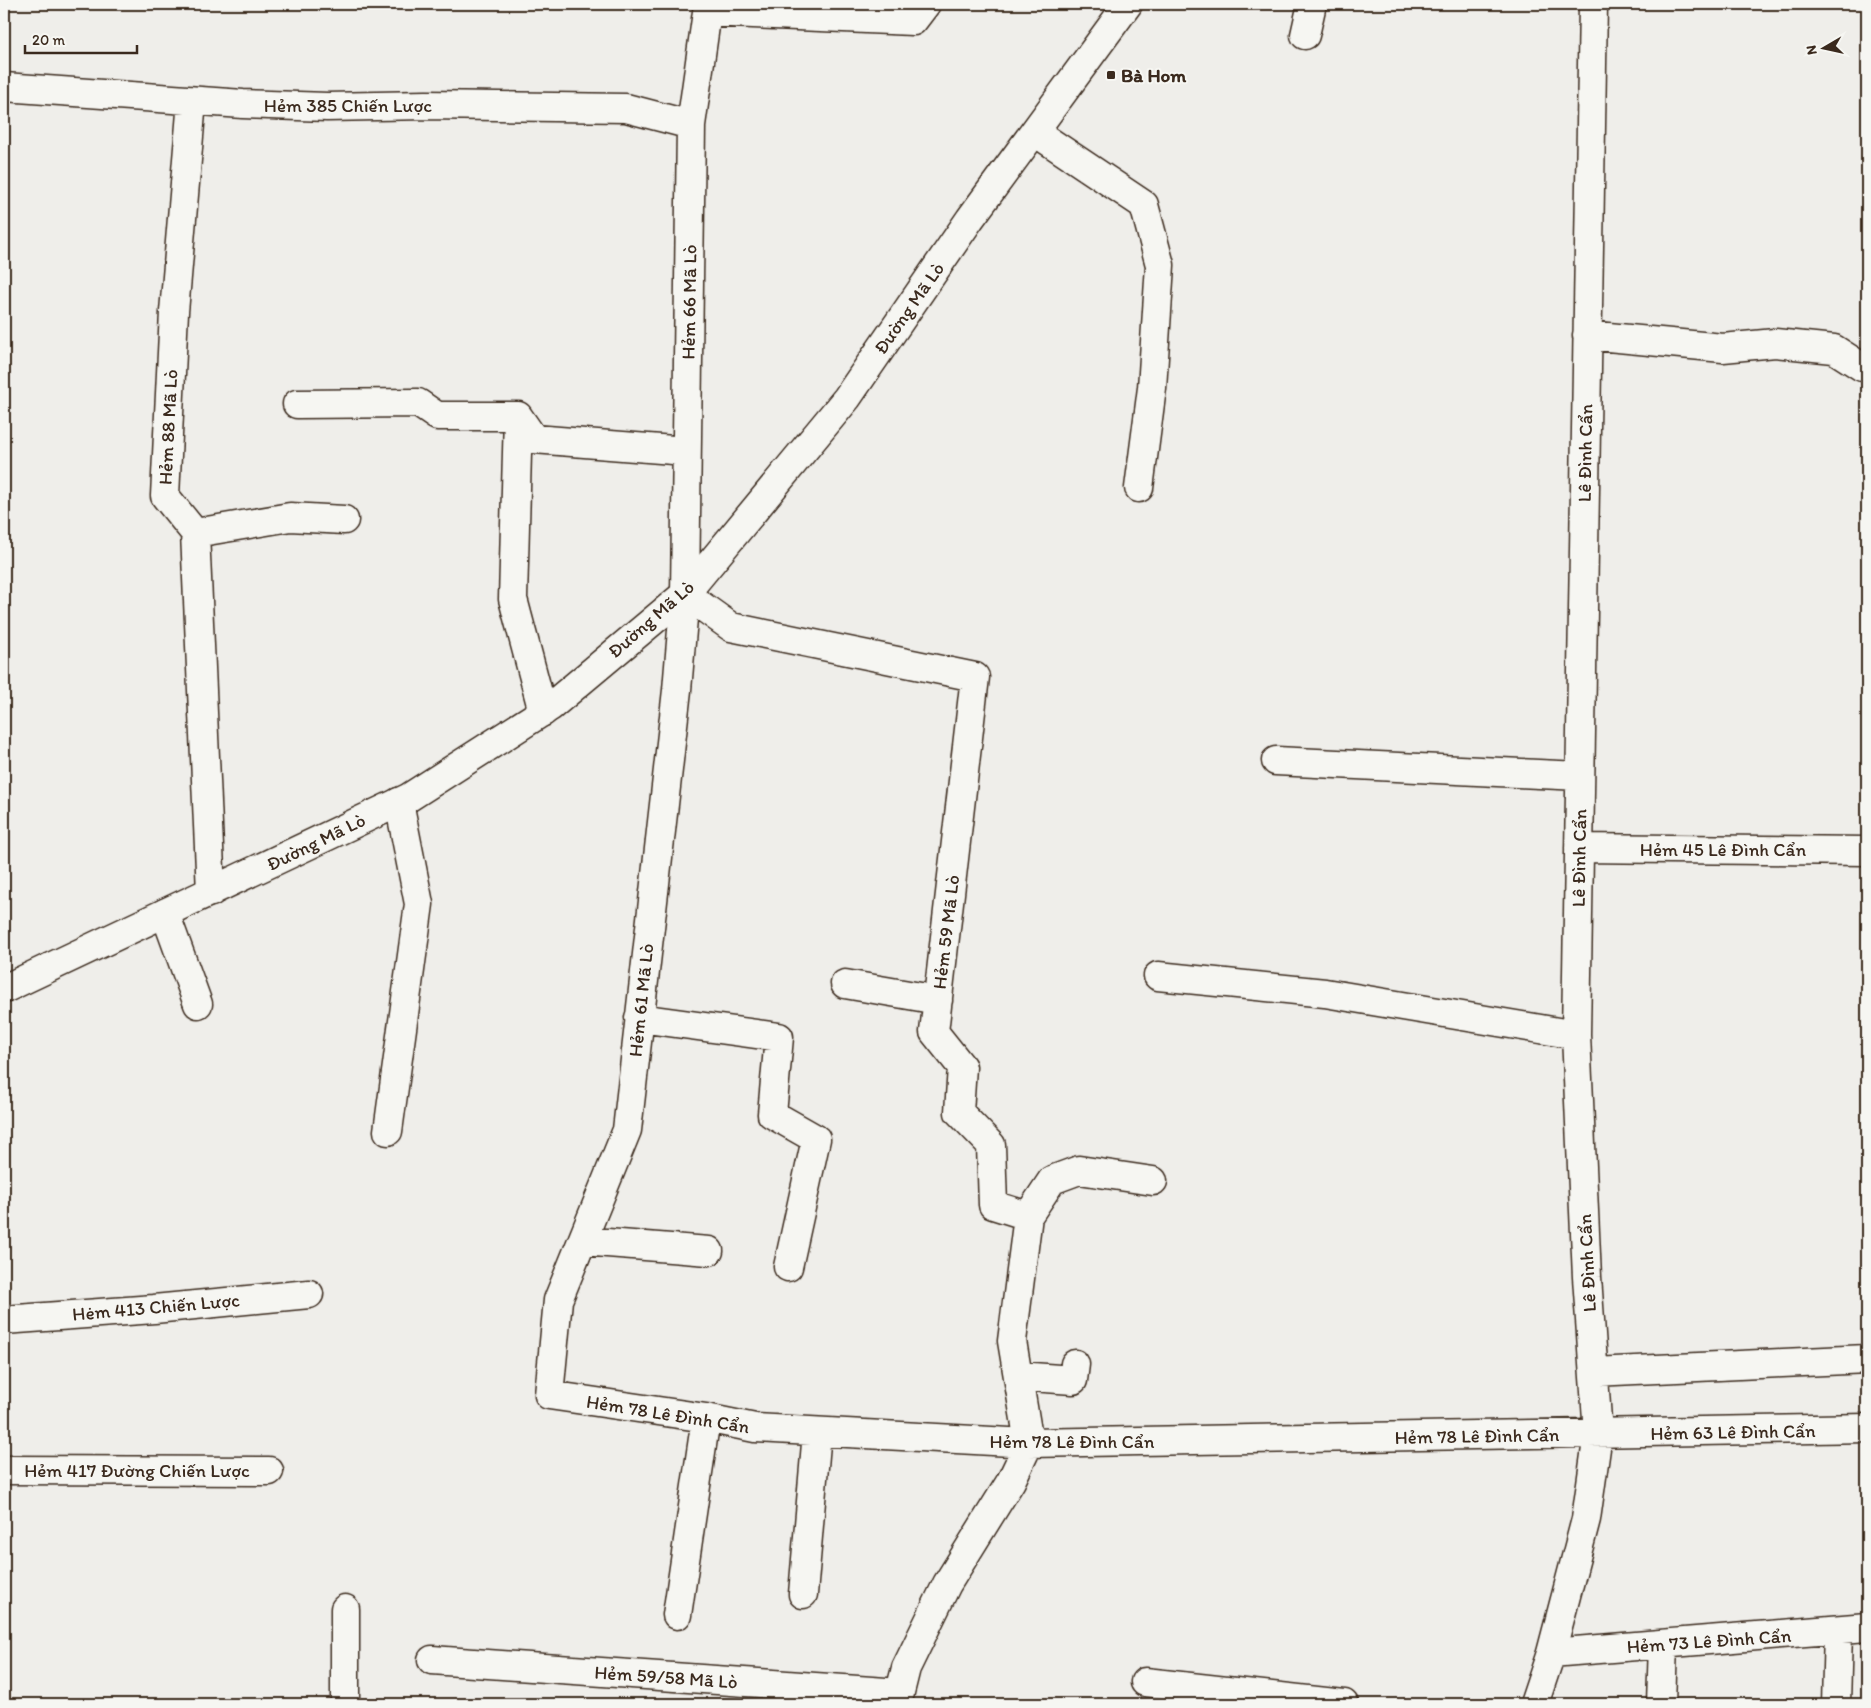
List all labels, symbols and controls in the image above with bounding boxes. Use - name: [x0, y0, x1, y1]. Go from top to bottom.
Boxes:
- scale bar: [25, 22, 138, 54]
- north arrow: [1798, 22, 1848, 72]
- text: 20 m: [32, 31, 66, 49]
- text: N: [1803, 44, 1821, 56]
- place label: Bà Hom: [1121, 64, 1186, 87]
- marker: Bà Hom: [1105, 69, 1117, 81]
- street label: Hẻm 385 Chiến Lược: [264, 94, 432, 117]
- street label: Hẻm 66 Mã Lò: [676, 244, 702, 360]
- street label: Đường Mã Lò: [869, 258, 949, 358]
- street label: Hẻm 88 Mã Lò: [153, 368, 183, 486]
- street label: Lê Đình Cẩn: [1573, 403, 1597, 502]
- street label: Đường Mã Lò: [603, 575, 699, 663]
- street label: Đường Mã Lò: [263, 808, 369, 876]
- street label: Lê Đình Cẩn: [1567, 808, 1591, 907]
- street label: Hẻm 45 Lê Đình Cẩn: [1640, 838, 1806, 861]
- street label: Hẻm 59 Mã Lò: [928, 873, 964, 991]
- street label: Hẻm 61 Mã Lò: [624, 942, 658, 1058]
- street label: Lê Đình Cẩn: [1573, 1213, 1601, 1313]
- street label: Hėm 413 Chiến Lược: [71, 1288, 241, 1326]
- street label: Hẻm 78 Lê Đình Cẩn: [585, 1390, 751, 1438]
- street label: Hẻm 63 Lê Đình Cẩn: [1650, 1419, 1816, 1445]
- street label: Hẻm 78 Lê Đình Cẩn: [1394, 1423, 1560, 1449]
- street label: Hẻm 78 Lê Đình Cẩn: [990, 1430, 1155, 1453]
- street label: Hẻm 417 Đường Chiến Lược: [24, 1459, 250, 1482]
- street label: Hẻm 73 Lê Đình Cẩn: [1626, 1624, 1792, 1658]
- street label: Hẻm 59/58 Mã Lò: [594, 1661, 738, 1693]

